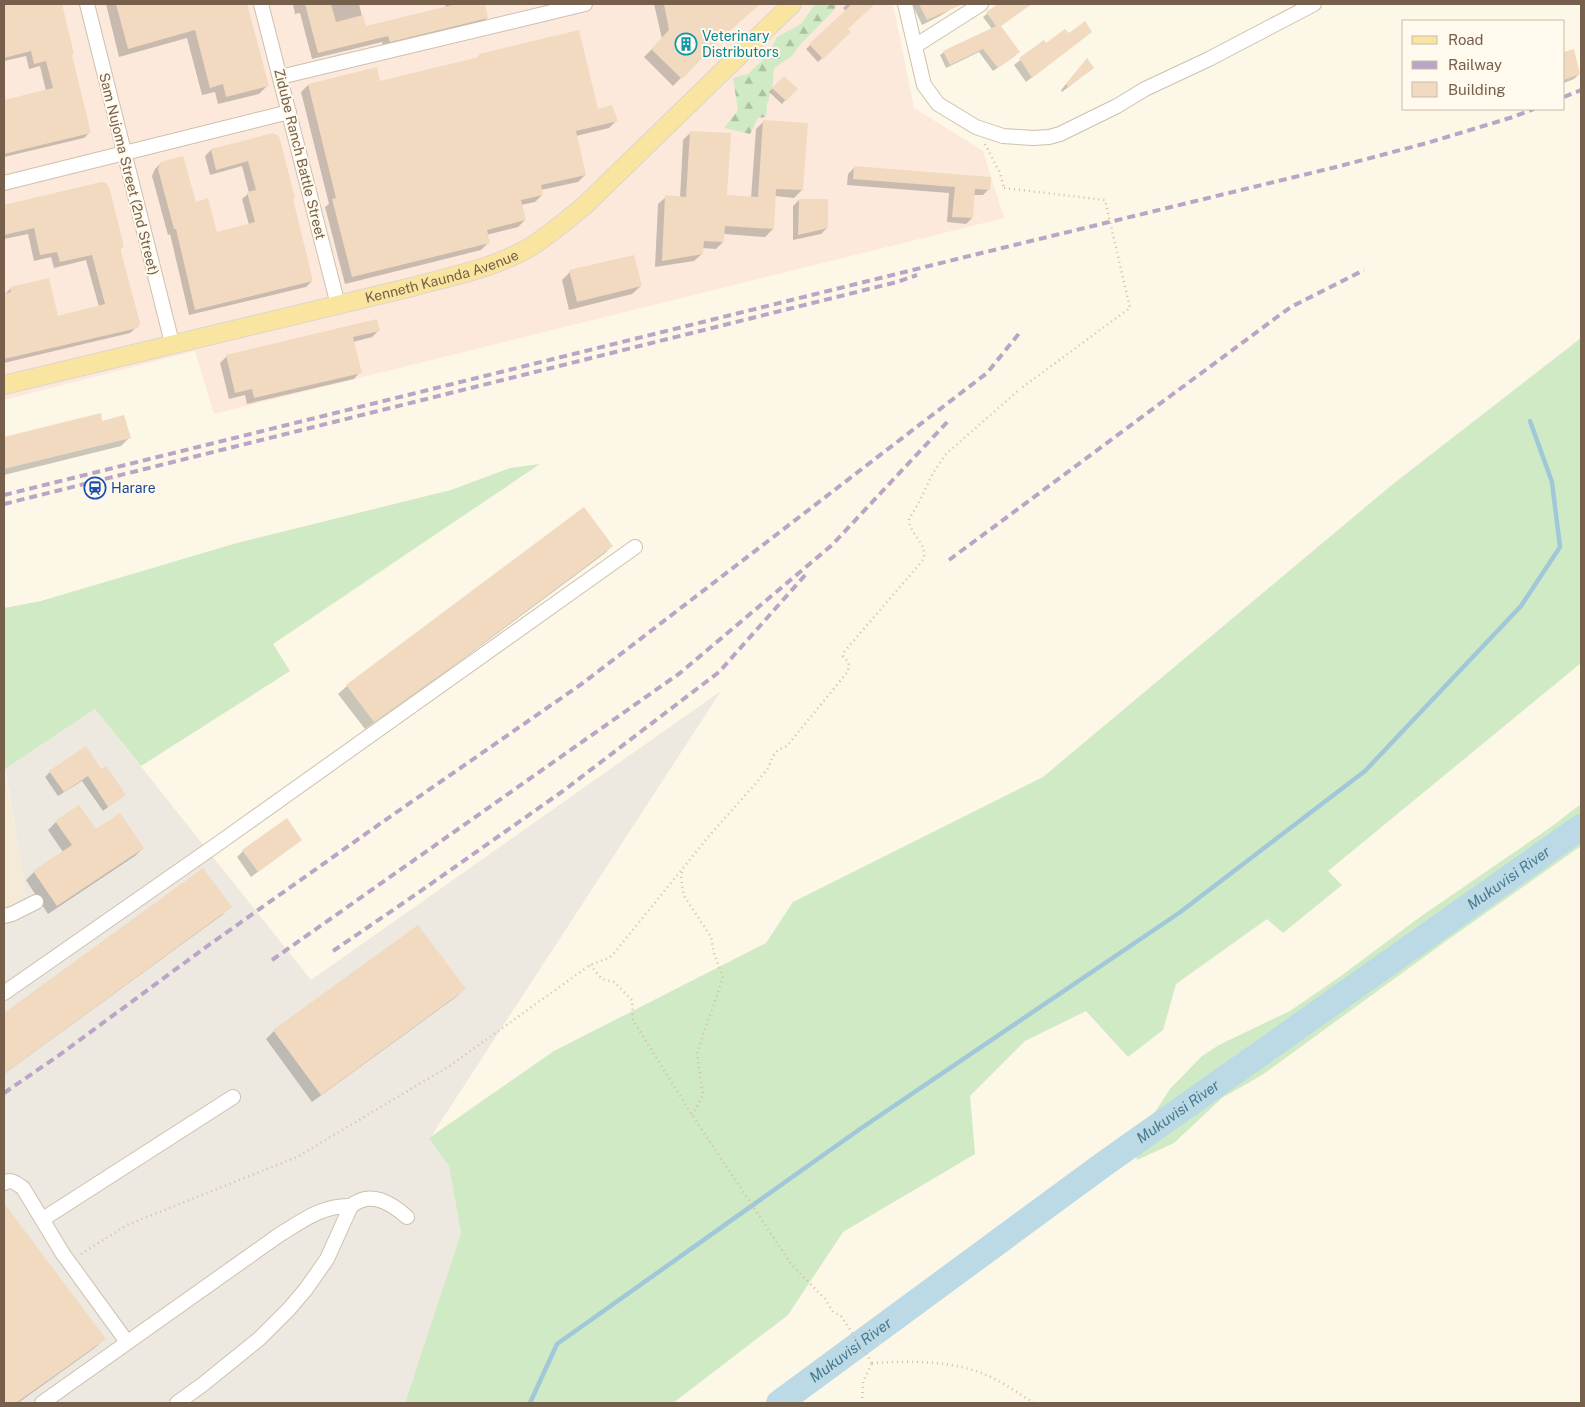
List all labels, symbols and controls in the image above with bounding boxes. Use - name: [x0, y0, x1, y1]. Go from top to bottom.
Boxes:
- legend: [1402, 20, 1565, 110]
- place label: Veterinary Distributors: [702, 28, 779, 60]
- text: Road: [1448, 31, 1484, 48]
- building icon: Veterinary Distributors: [674, 32, 698, 56]
- text: Railway: [1448, 56, 1502, 73]
- street label: Zidube Ranch Battle Street: [271, 67, 329, 241]
- street label: Sam Nujoma Street (2nd Street): [96, 71, 162, 277]
- text: Building: [1448, 81, 1506, 98]
- street label: Kenneth Kaunda Avenue: [363, 247, 521, 306]
- station icon: Harare: [83, 476, 107, 500]
- place label: Harare: [111, 480, 156, 496]
- water label: Mukuvisi River: [1464, 842, 1554, 913]
- water label: Mukuvisi River: [1133, 1076, 1223, 1146]
- water label: Mukuvisi River: [806, 1314, 895, 1386]

